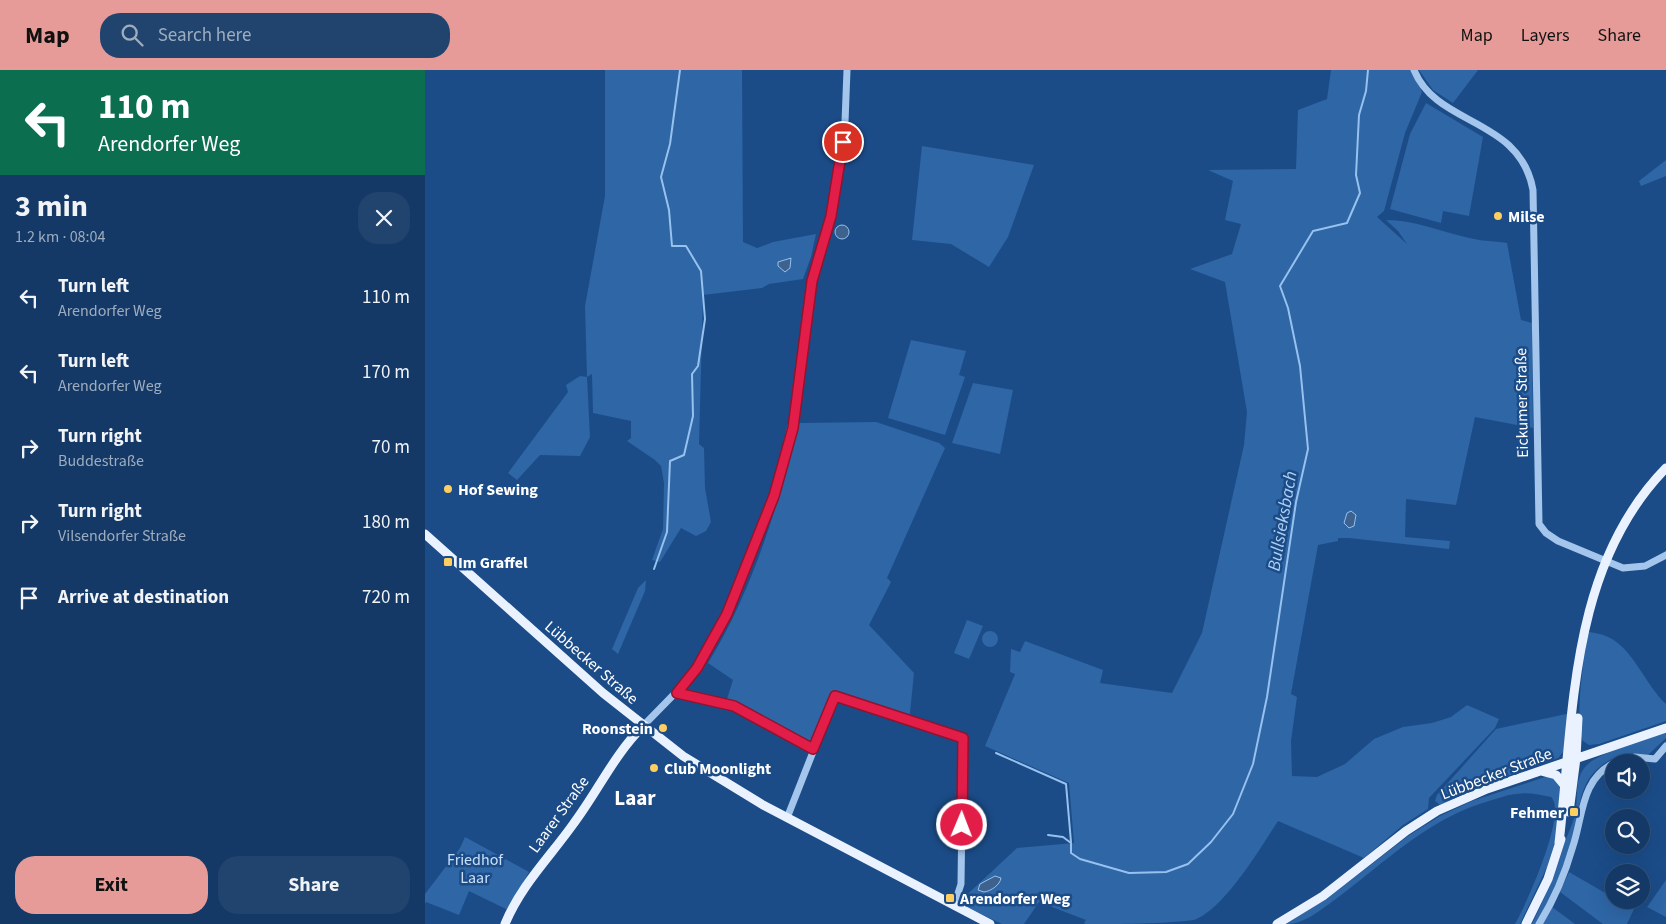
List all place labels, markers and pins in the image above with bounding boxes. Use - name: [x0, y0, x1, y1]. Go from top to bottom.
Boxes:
- pin: [822, 121, 864, 163]
- place label: Milse: [1508, 206, 1545, 228]
- marker: Milse: [1492, 210, 1504, 222]
- place label: Hof Sewing: [458, 479, 538, 501]
- marker: Hof Sewing: [442, 483, 454, 495]
- place label: Im Graffel: [458, 552, 528, 574]
- marker: Im Graffel: [442, 556, 454, 568]
- place label: Roonstein: [582, 718, 653, 740]
- marker: Roonstein: [657, 722, 669, 734]
- place label: Club Moonlight: [664, 758, 771, 780]
- marker: Club Moonlight: [648, 762, 660, 774]
- place label: Fehmer: [1510, 802, 1565, 824]
- marker: Fehmer: [1568, 806, 1580, 818]
- place label: Arendorfer Weg: [959, 888, 1071, 910]
- marker: Arendorfer Weg: [944, 892, 956, 904]

